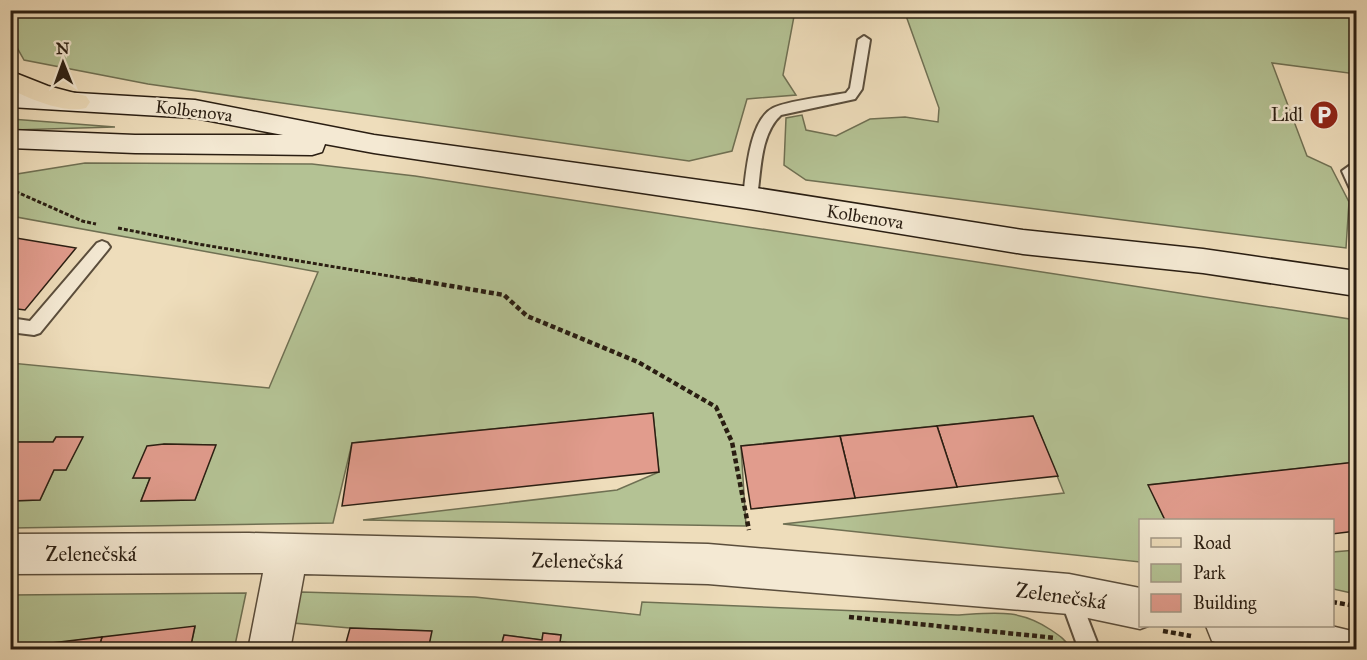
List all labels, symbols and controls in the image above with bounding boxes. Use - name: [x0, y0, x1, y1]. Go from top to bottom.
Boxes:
- north arrow: [33, 33, 93, 93]
- text: N: [56, 39, 70, 58]
- street label: Kolbenova: [154, 95, 234, 127]
- parking icon: Lidl: [1308, 99, 1340, 131]
- place label: Lidl: [1271, 104, 1303, 126]
- street label: Kolbenova: [825, 200, 906, 234]
- legend: [1139, 519, 1334, 627]
- text: Road: [1193, 532, 1231, 554]
- street label: Zelenečská: [45, 541, 137, 567]
- street label: Zelenečská: [531, 547, 623, 575]
- text: Park: [1193, 562, 1226, 584]
- street label: Zelenečská: [1014, 577, 1108, 615]
- text: Building: [1193, 592, 1257, 615]

